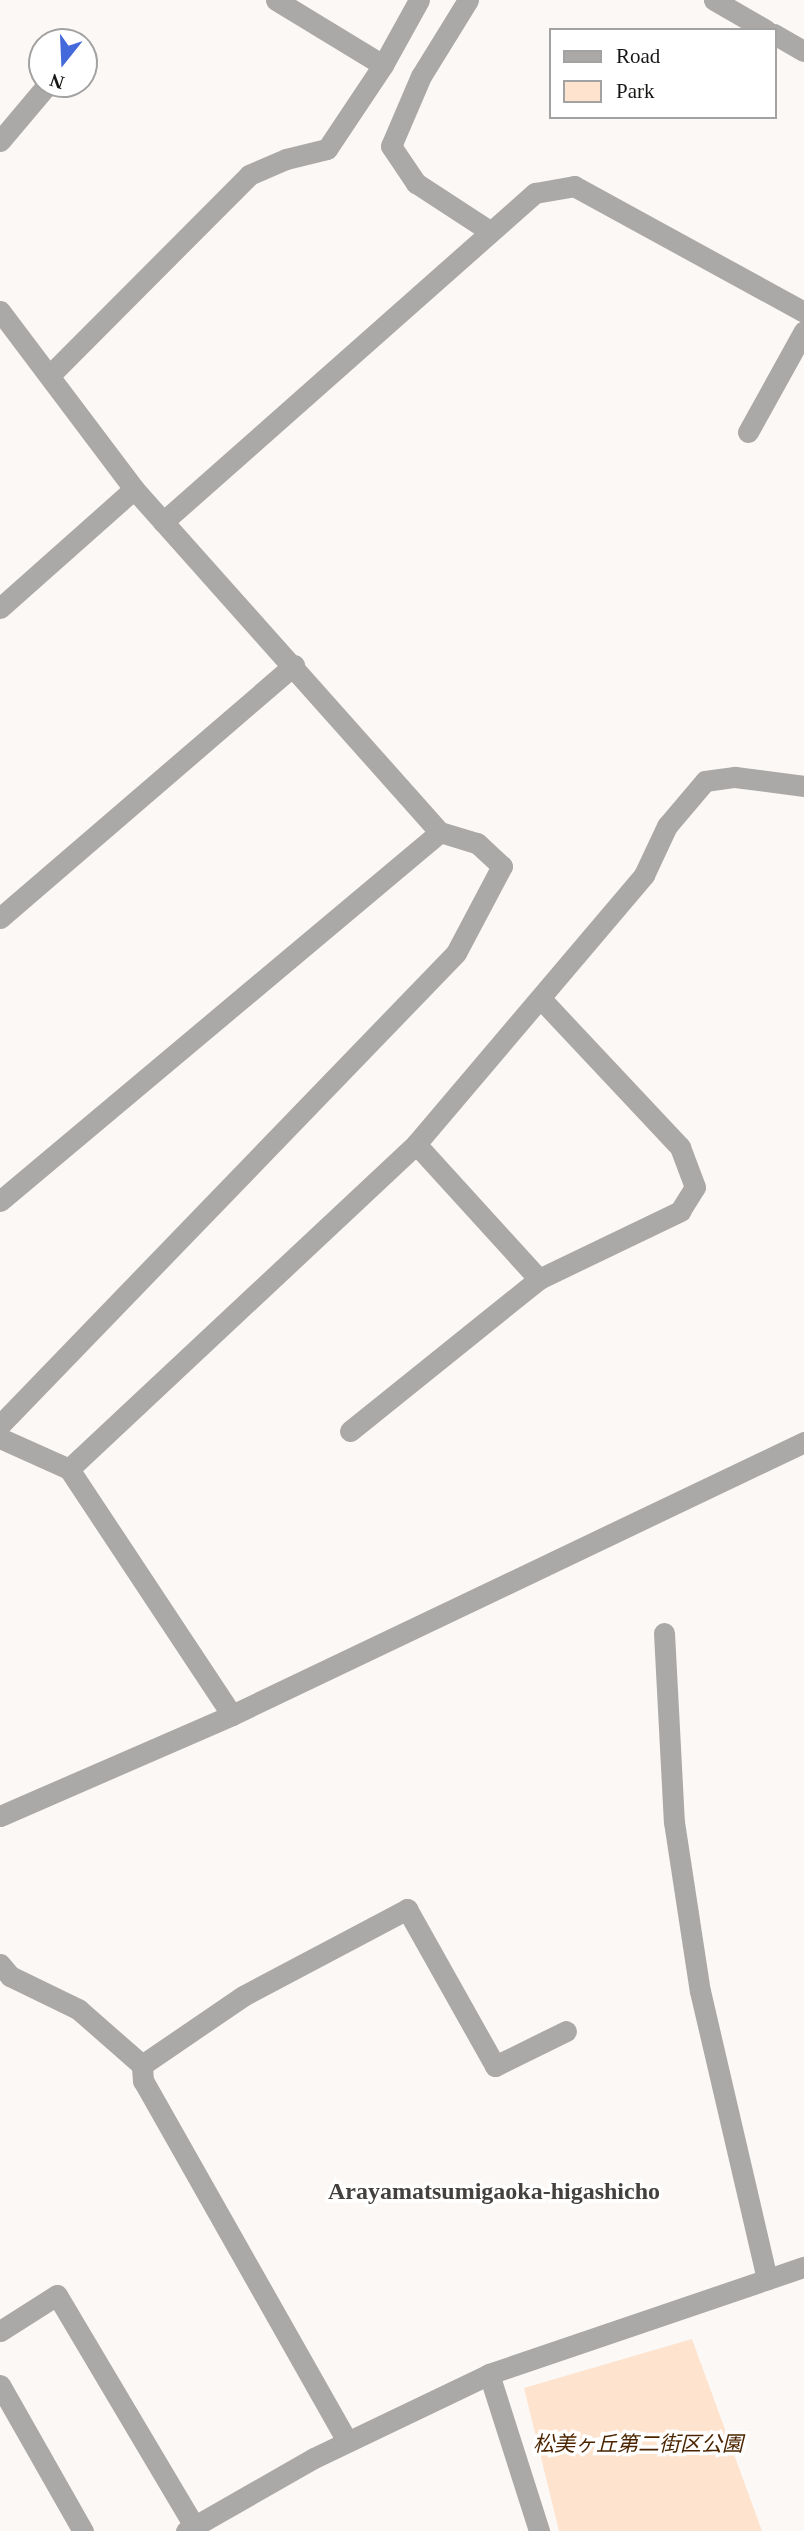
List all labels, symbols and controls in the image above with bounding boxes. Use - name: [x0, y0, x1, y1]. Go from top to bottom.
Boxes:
- north arrow: [28, 28, 98, 98]
- legend: [548, 28, 776, 119]
- text: Road: [616, 44, 660, 68]
- text: N: [47, 69, 67, 94]
- text: Park: [616, 79, 655, 103]
- district label: Arayamatsumigaoka-higashicho: [328, 2178, 660, 2206]
- park label: 松美ヶ丘第二街区公園: [533, 2431, 743, 2457]

